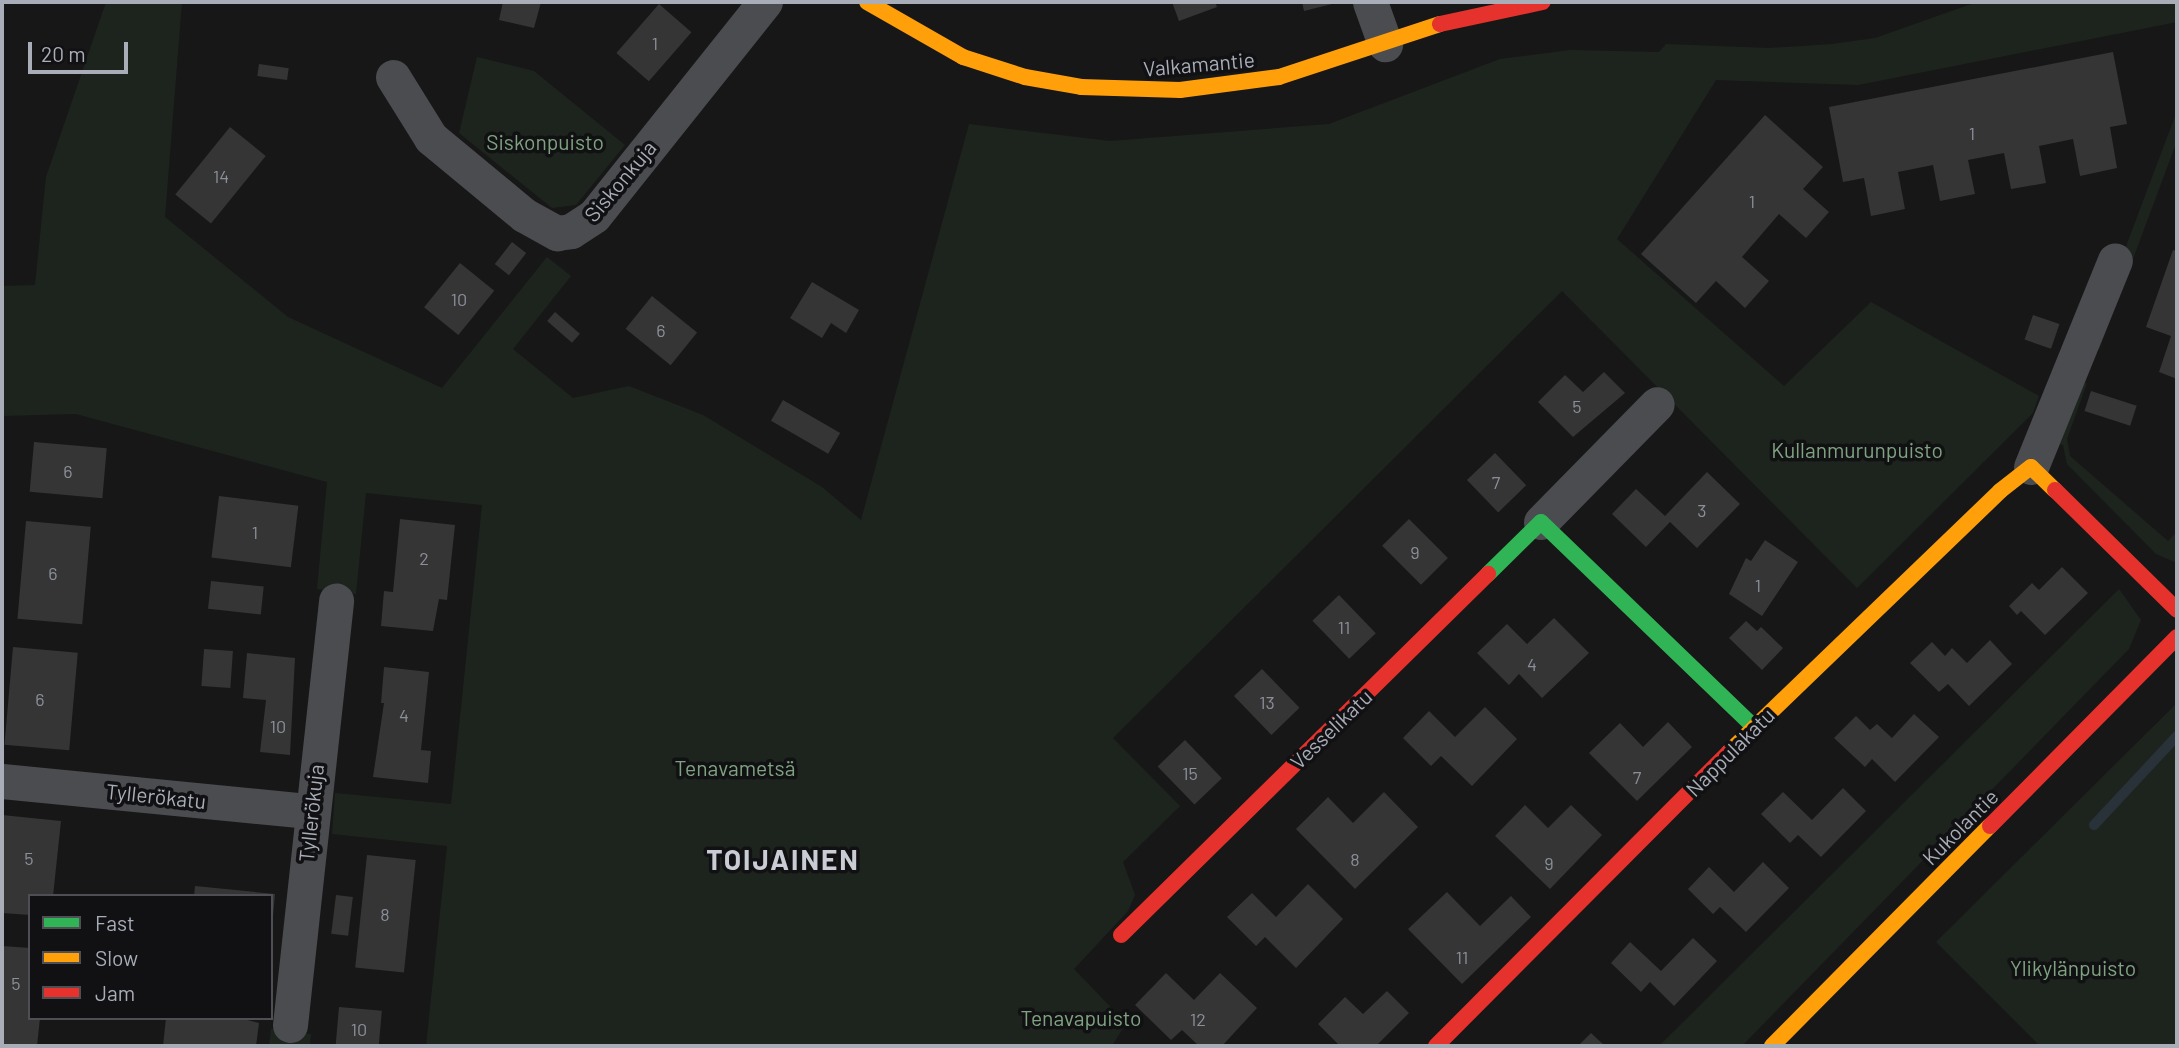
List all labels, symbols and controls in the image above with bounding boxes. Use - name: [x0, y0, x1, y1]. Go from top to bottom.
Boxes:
- scale bar: [32, 28, 131, 72]
- house number: 1: [652, 32, 658, 54]
- text: 20 m: [41, 41, 86, 66]
- street label: Valkamantie: [1142, 47, 1256, 81]
- house number: 1: [1969, 122, 1975, 144]
- park label: Siskonpuisto: [486, 129, 604, 155]
- street label: Siskonkuja: [579, 135, 661, 227]
- house number: 14: [213, 165, 229, 187]
- house number: 1: [1749, 190, 1755, 212]
- house number: 10: [451, 288, 467, 310]
- house number: 6: [656, 319, 666, 341]
- house number: 5: [1572, 395, 1582, 417]
- park label: Kullanmurunpuisto: [1771, 437, 1943, 463]
- house number: 6: [63, 460, 73, 482]
- house number: 7: [1492, 471, 1500, 493]
- house number: 3: [1697, 499, 1707, 521]
- house number: 1: [252, 521, 258, 543]
- house number: 9: [1410, 541, 1420, 563]
- house number: 2: [419, 547, 429, 569]
- house number: 6: [48, 562, 58, 584]
- house number: 1: [1755, 574, 1761, 596]
- house number: 11: [1338, 616, 1350, 638]
- house number: 4: [1527, 653, 1537, 675]
- street label: Vesselikatu: [1285, 684, 1377, 774]
- house number: 6: [35, 688, 45, 710]
- house number: 13: [1259, 691, 1275, 713]
- street label: Nappulakatu: [1681, 703, 1779, 801]
- house number: 4: [399, 704, 409, 726]
- house number: 10: [270, 715, 286, 737]
- park label: Tenavametsä: [675, 755, 795, 781]
- house number: 15: [1182, 762, 1198, 784]
- street label: Tyllerökuja: [293, 763, 329, 863]
- house number: 7: [1633, 766, 1641, 788]
- street label: Tyllerökatu: [105, 778, 207, 814]
- street label: Kukolantie: [1917, 784, 2003, 870]
- district label: TOIJAINEN: [707, 842, 859, 876]
- house number: 5: [24, 847, 34, 869]
- house number: 8: [1350, 848, 1360, 870]
- house number: 9: [1544, 852, 1554, 874]
- legend: [28, 894, 273, 1020]
- house number: 8: [380, 903, 390, 925]
- text: Fast: [95, 910, 135, 935]
- text: Slow: [95, 945, 138, 970]
- house number: 11: [1456, 946, 1468, 968]
- park label: Ylikylänpuisto: [2010, 955, 2136, 981]
- house number: 5: [11, 972, 21, 994]
- text: Jam: [95, 980, 135, 1005]
- park label: Tenavapuisto: [1020, 1005, 1142, 1031]
- house number: 12: [1190, 1008, 1206, 1030]
- house number: 10: [351, 1018, 367, 1040]

